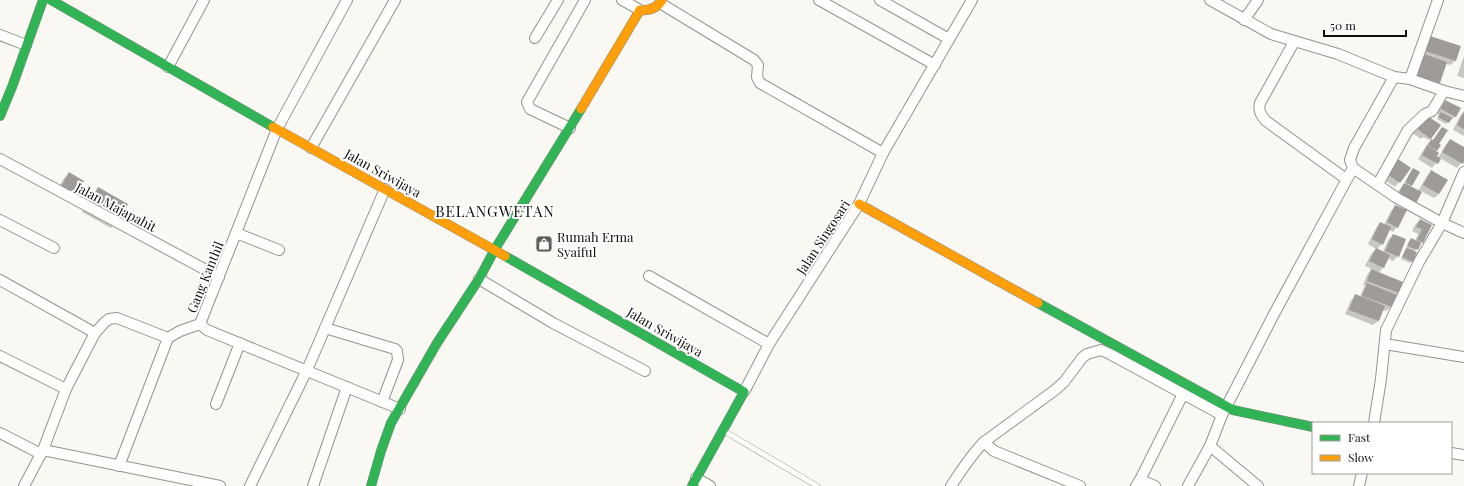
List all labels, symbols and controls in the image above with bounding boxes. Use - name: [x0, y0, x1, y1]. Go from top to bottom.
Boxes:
- scale bar: [1324, 12, 1406, 38]
- text: 50 m: [1330, 17, 1356, 33]
- street label: Jalan Sriwijaya: [341, 144, 425, 201]
- street label: Jalan Majapahit: [72, 178, 160, 235]
- street label: Jalan Singosari: [792, 196, 853, 278]
- district label: BELANGWETAN: [435, 201, 555, 221]
- place label: Rumah Erma Syaiful: [557, 228, 634, 260]
- shop icon: Rumah Erma Syaiful: [534, 234, 554, 254]
- street label: Gang Kanthil: [182, 238, 227, 315]
- street label: Jalan Sriwijaya: [623, 302, 707, 360]
- legend: [1312, 422, 1452, 474]
- text: Fast: [1348, 429, 1371, 445]
- text: Slow: [1348, 449, 1374, 465]

